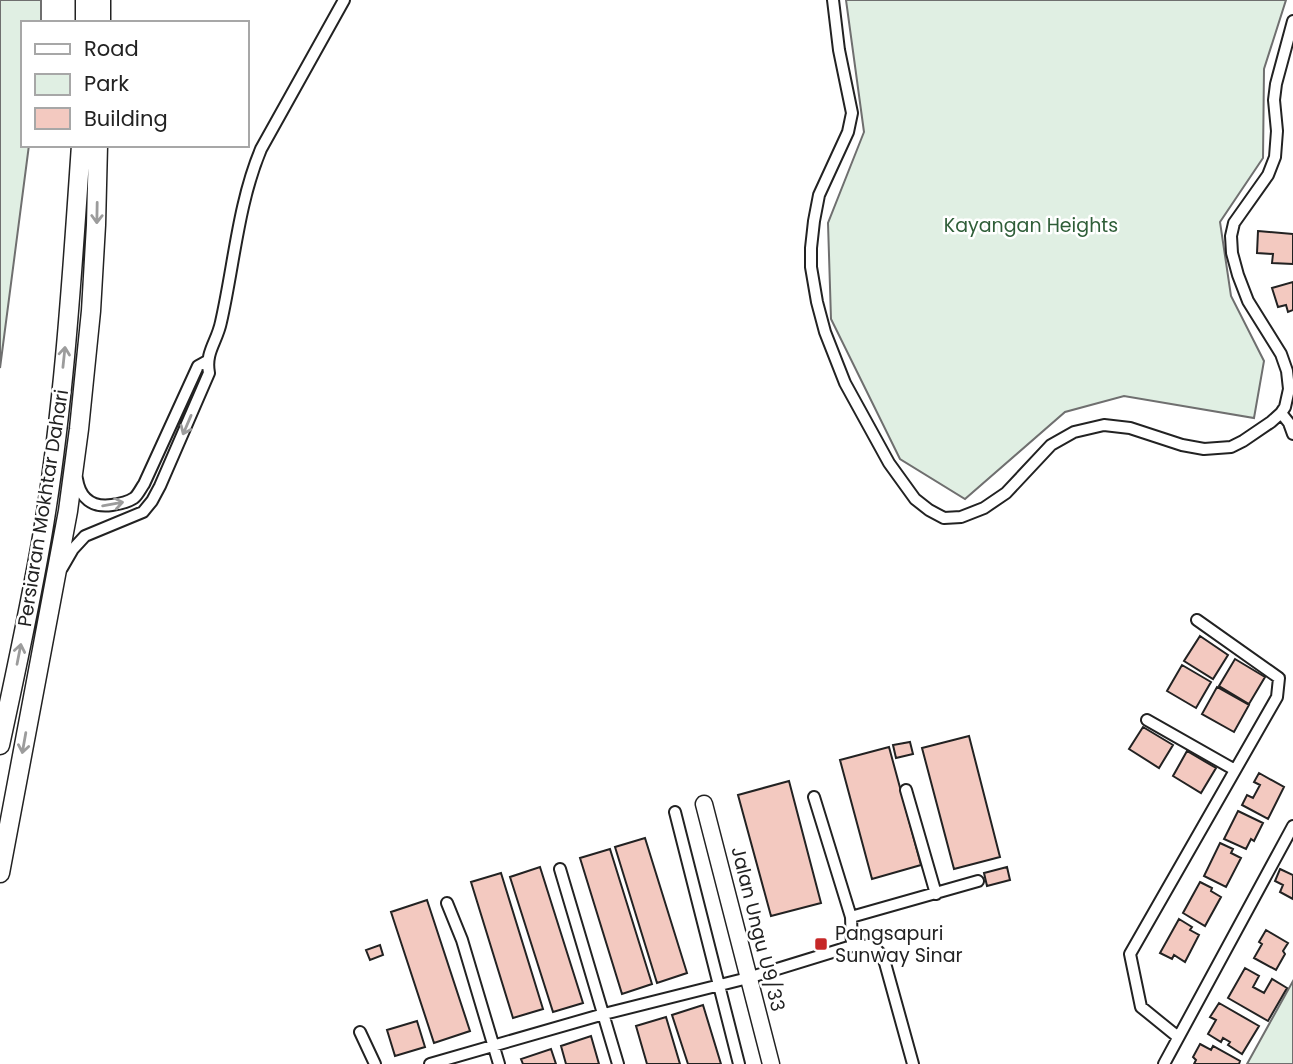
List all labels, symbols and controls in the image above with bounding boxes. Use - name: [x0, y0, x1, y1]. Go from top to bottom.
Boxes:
- legend: [21, 21, 248, 147]
- text: Road: [84, 34, 139, 63]
- text: Park: [84, 69, 129, 98]
- text: Building: [84, 104, 168, 133]
- one-way arrow: [90, 202, 103, 225]
- park label: Kayangan Heights: [944, 212, 1118, 239]
- one-way arrow: [58, 346, 71, 369]
- street label: Persiaran Mokhtar Dahari: [11, 387, 75, 629]
- one-way arrow: [180, 413, 193, 435]
- one-way arrow: [101, 497, 123, 510]
- one-way arrow: [13, 643, 26, 666]
- one-way arrow: [17, 731, 30, 754]
- street label: Jalan Ungu U9/33: [724, 844, 792, 1014]
- place label: Pangsapuri Sunway Sinar: [835, 920, 963, 969]
- marker: Pangsapuri Sunway Sinar: [813, 936, 829, 952]

